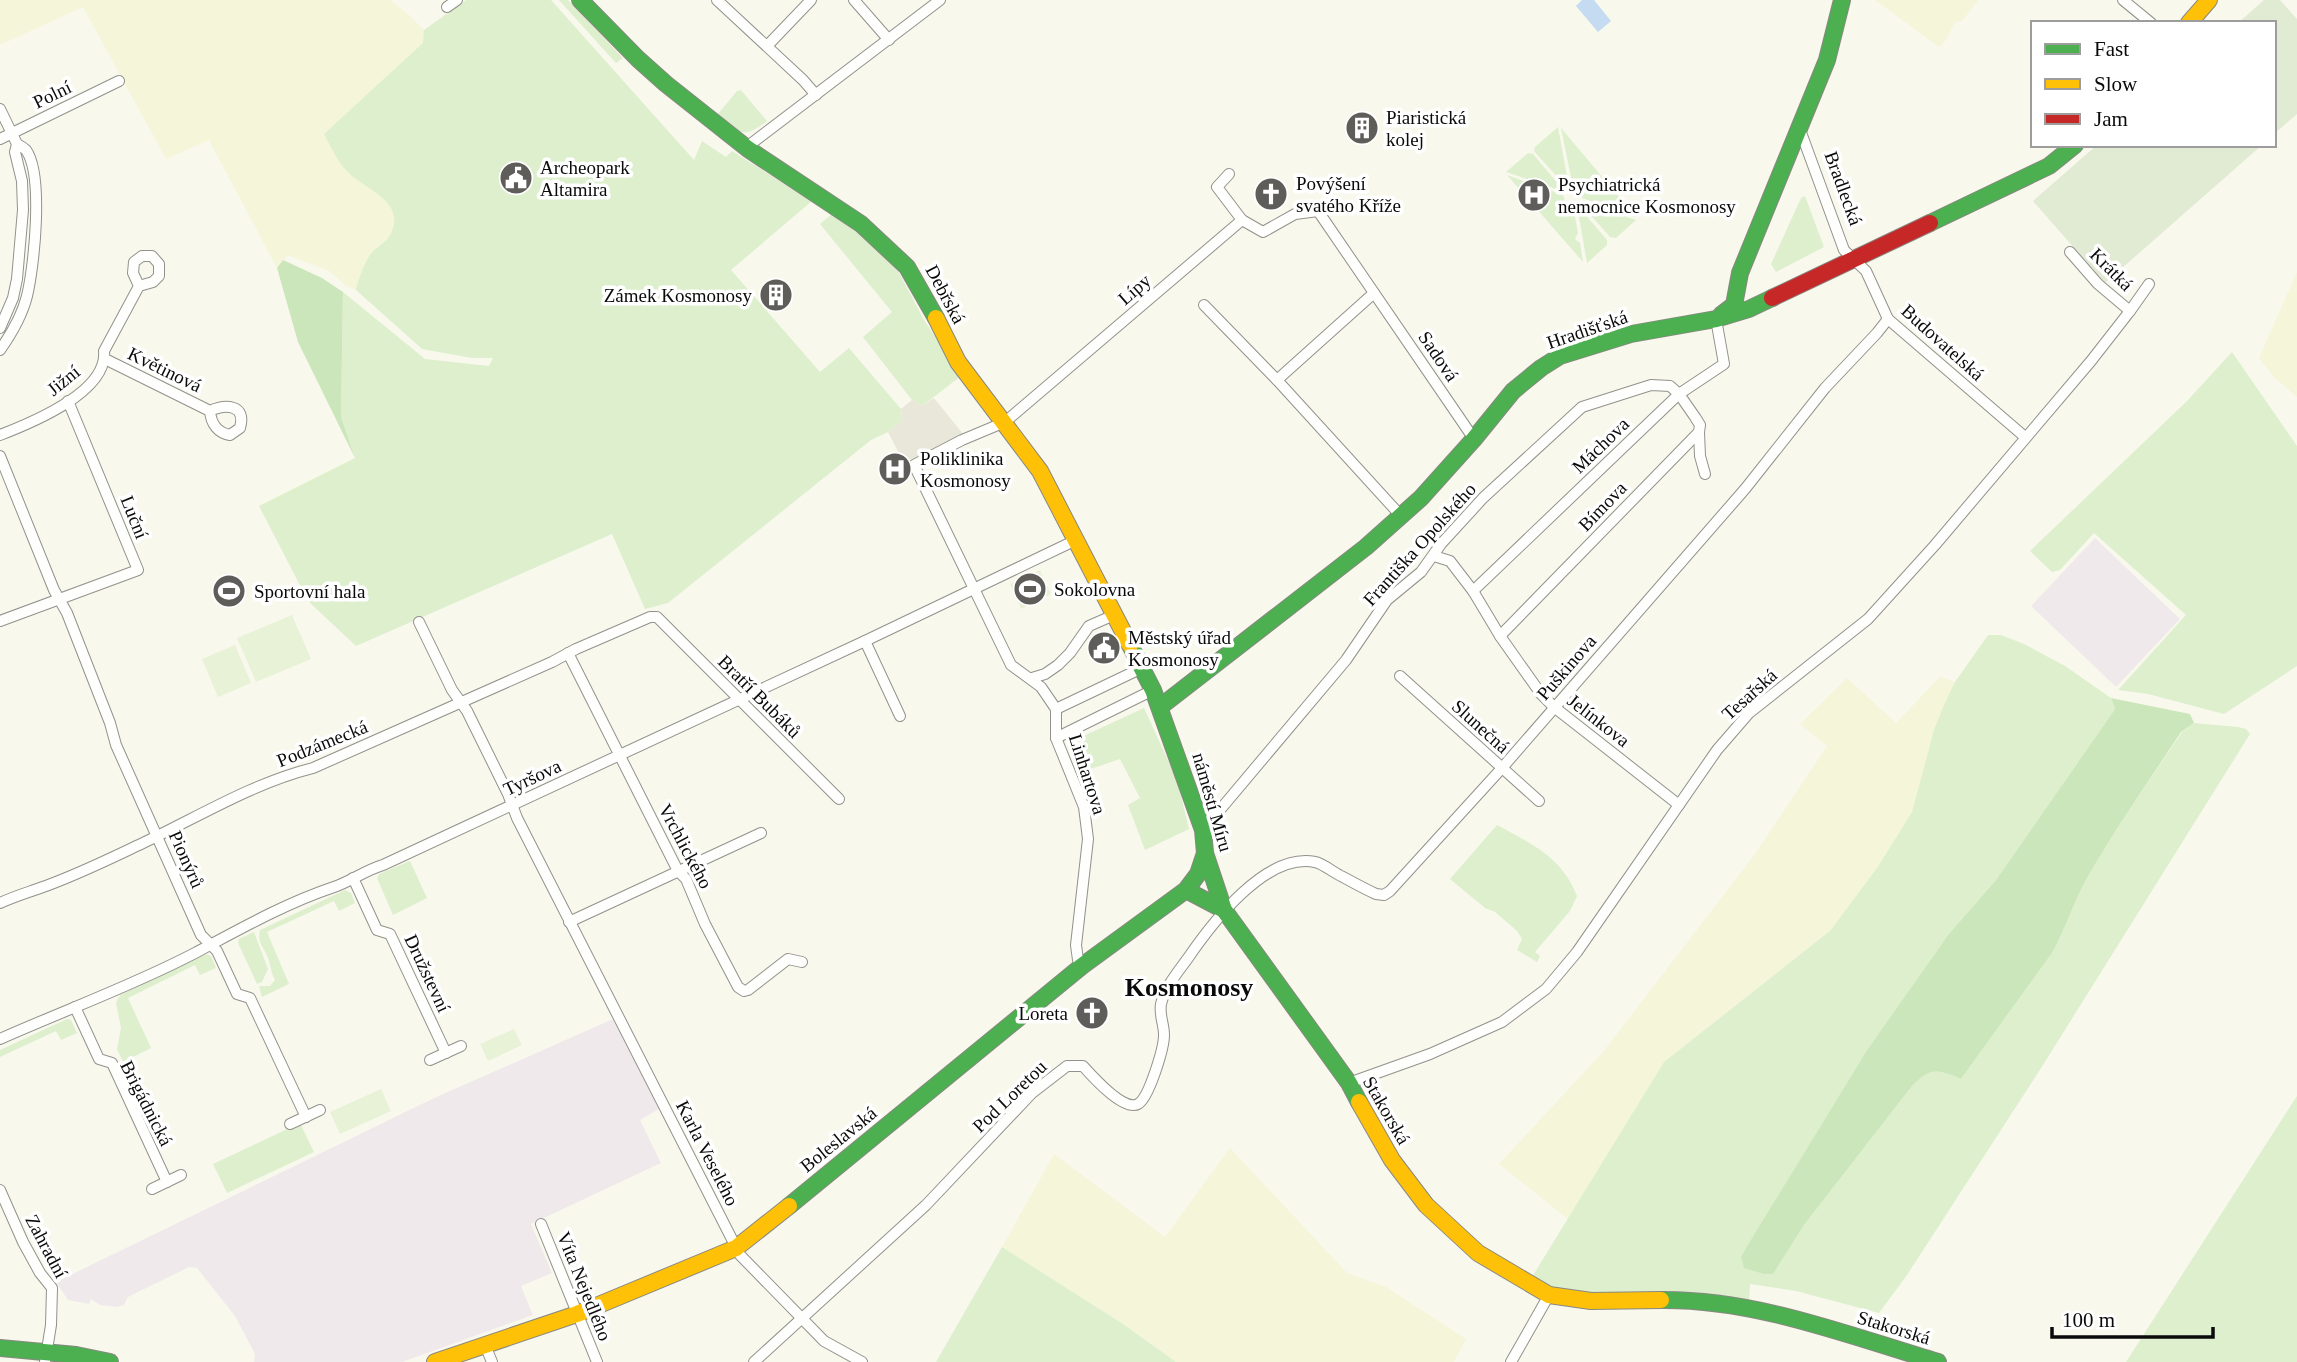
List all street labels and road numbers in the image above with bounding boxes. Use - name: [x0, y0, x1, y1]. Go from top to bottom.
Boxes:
- street label: Polní: [30, 76, 76, 113]
- street label: Bradlecká: [1820, 148, 1867, 228]
- street label: Krátká: [2086, 244, 2138, 295]
- street label: Debřská: [921, 261, 970, 328]
- street label: Lípy: [1114, 269, 1155, 309]
- street label: Budovatelská: [1897, 300, 1989, 385]
- street label: Hradišťská: [1544, 306, 1631, 353]
- street label: Sadová: [1414, 327, 1463, 386]
- street label: Květinová: [125, 343, 205, 396]
- street label: Jižní: [43, 360, 84, 400]
- street label: Máchova: [1568, 413, 1633, 477]
- street label: Bímova: [1574, 477, 1631, 535]
- street label: Františka Opolského: [1359, 479, 1480, 610]
- street label: Luční: [116, 493, 153, 542]
- street label: Puškinova: [1532, 630, 1601, 704]
- street label: Bratří Bubáků: [714, 651, 806, 742]
- street label: Tesařská: [1718, 664, 1781, 724]
- street label: Jelínkova: [1564, 690, 1634, 751]
- street label: Slunečná: [1448, 695, 1514, 758]
- street label: Podzámecká: [274, 716, 371, 771]
- street label: Linhartova: [1065, 731, 1111, 818]
- street label: náměstí Míru: [1188, 750, 1237, 854]
- street label: Tyršova: [500, 755, 565, 800]
- street label: Vrchlického: [655, 800, 717, 892]
- street label: Pionýrů: [165, 827, 209, 891]
- street label: Družstevní: [400, 931, 455, 1016]
- street label: Pod Loretou: [968, 1056, 1051, 1137]
- street label: Brigádnická: [116, 1057, 177, 1150]
- street label: Stakorská: [1359, 1073, 1415, 1148]
- street label: Karla Veselého: [672, 1097, 743, 1209]
- street label: Boleslavská: [796, 1102, 881, 1176]
- street label: Zahradní: [21, 1211, 72, 1282]
- street label: Víta Nejedlého: [553, 1229, 616, 1344]
- street label: Stakorská: [1855, 1306, 1933, 1349]

